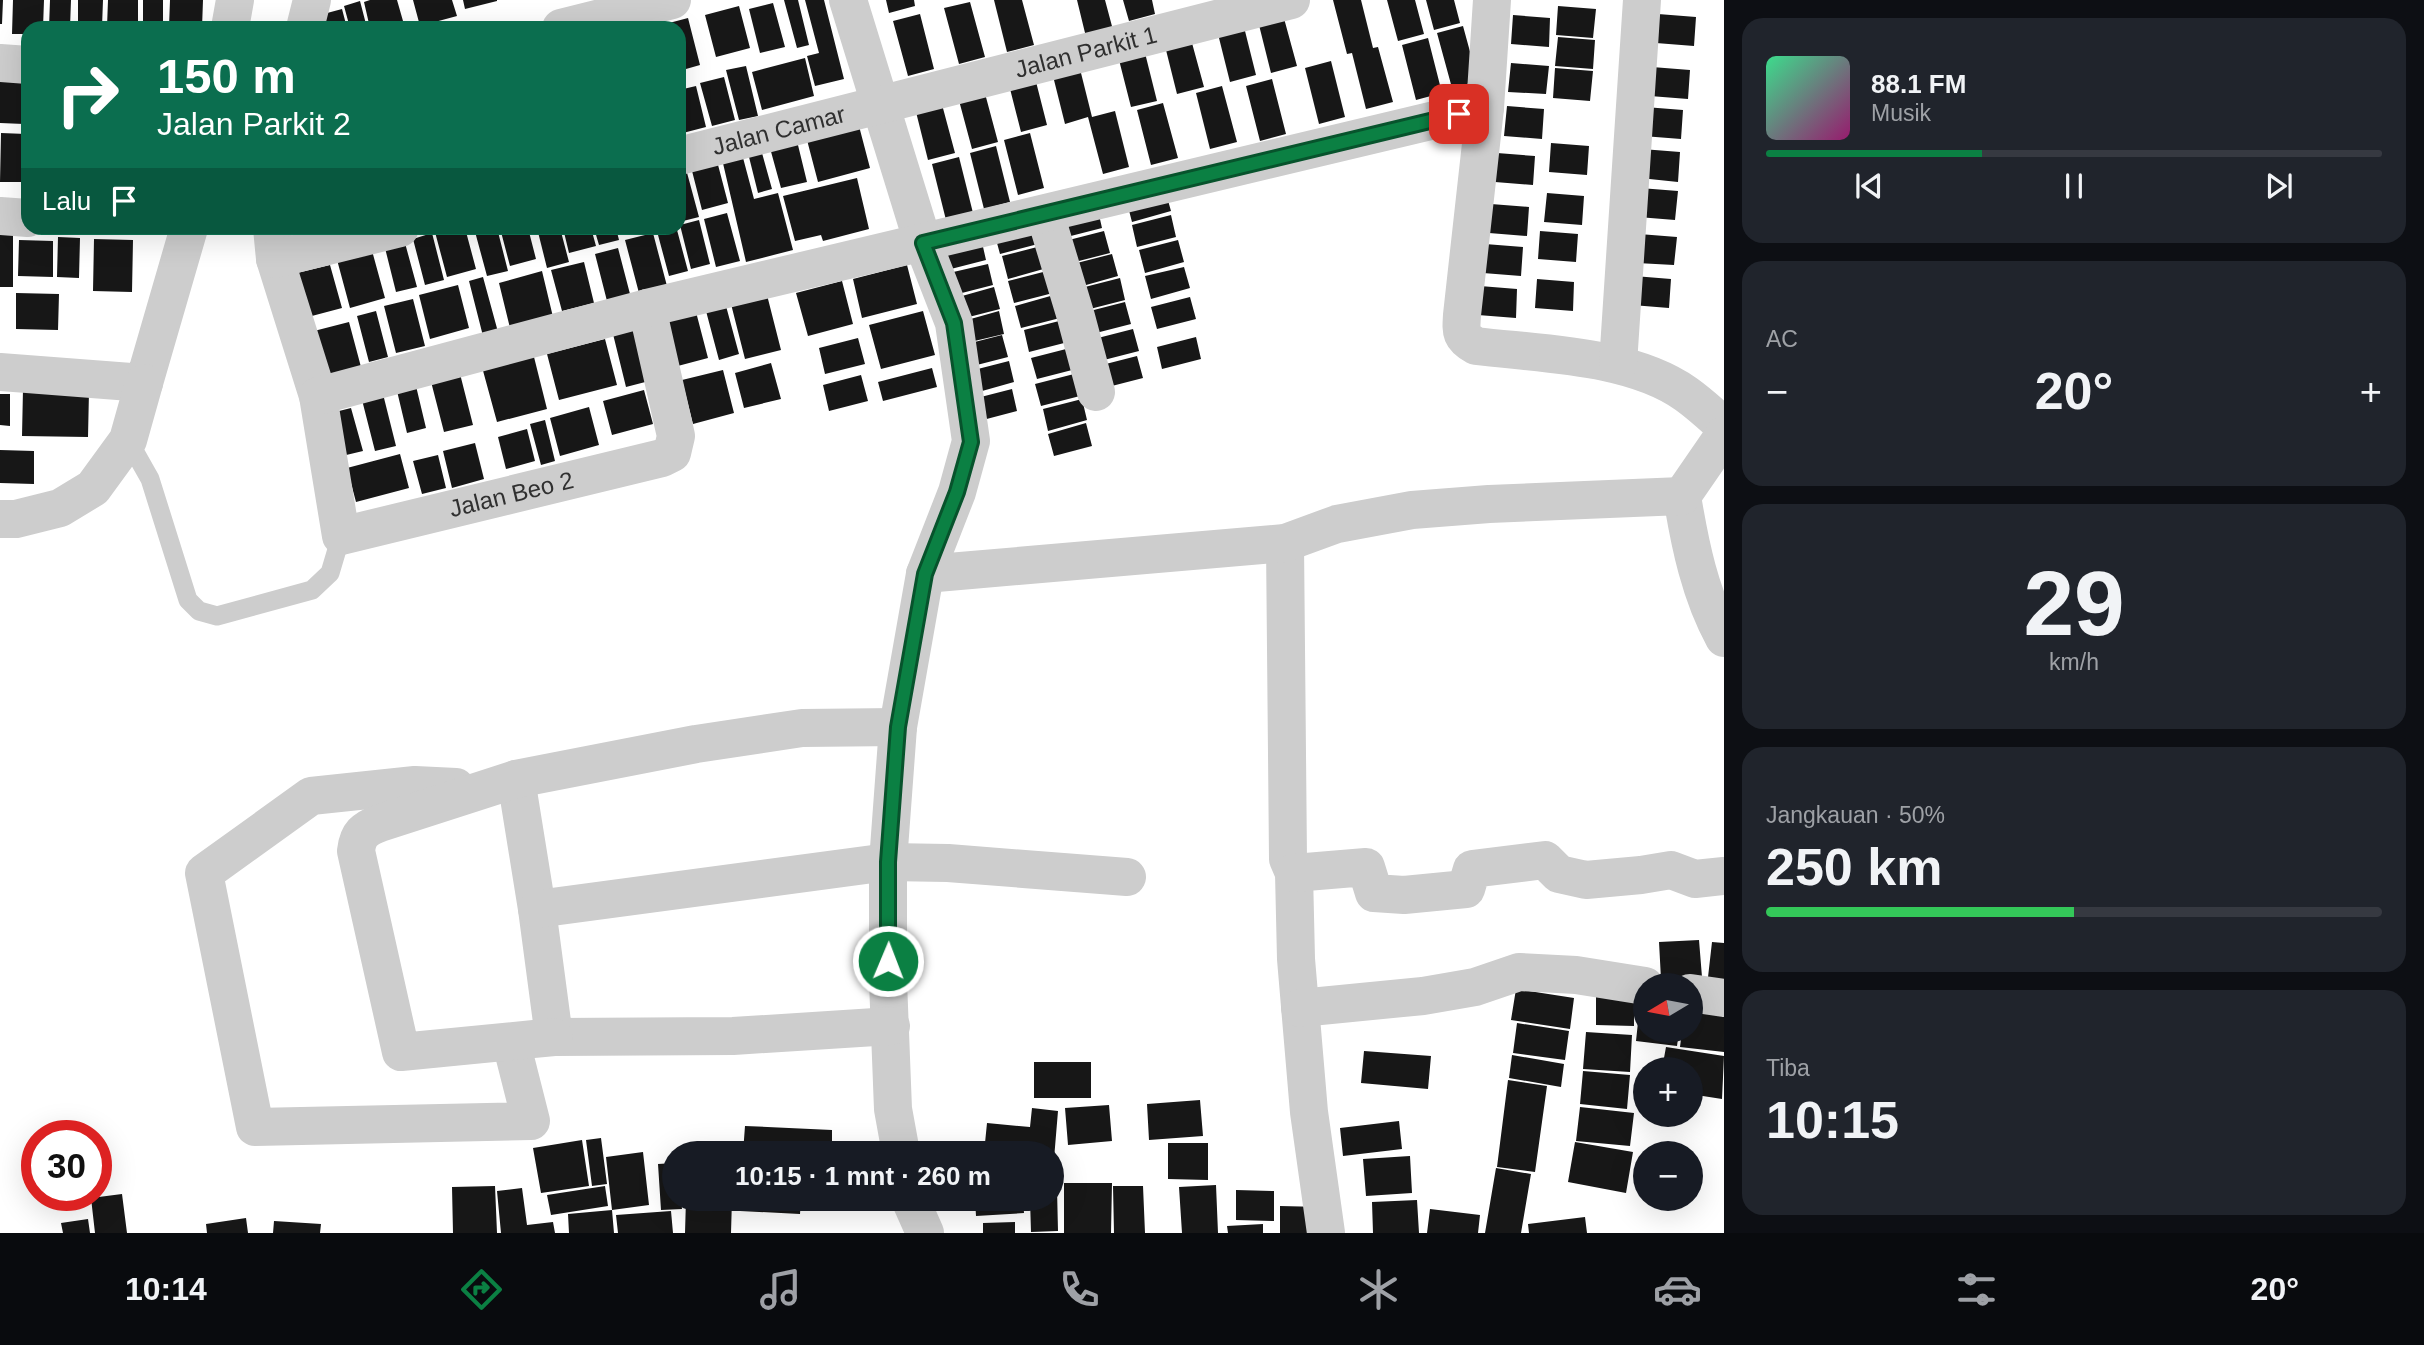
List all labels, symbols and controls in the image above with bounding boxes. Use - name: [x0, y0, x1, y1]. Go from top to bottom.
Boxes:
- street label: Jalan Parkit 1: [1012, 21, 1160, 83]
- icon: right: [42, 49, 133, 140]
- text: 150 m: [157, 49, 296, 103]
- text: 88.1 FM: [1871, 69, 1966, 99]
- pin: [1429, 84, 1489, 144]
- icon: arrive: [1440, 95, 1478, 133]
- street label: Jalan Camar: [709, 100, 848, 160]
- text: Musik: [1871, 100, 1931, 126]
- text: Jalan Parkit 2: [157, 106, 351, 142]
- icon: previous: [1850, 167, 1888, 205]
- icon: pause: [2055, 167, 2093, 205]
- icon: next: [2260, 167, 2298, 205]
- icon: arrive: [105, 182, 143, 220]
- text: Lalu: [42, 186, 91, 216]
- text: AC: [1766, 326, 1798, 352]
- text: 20°: [2035, 362, 2113, 420]
- text: −: [1766, 371, 1788, 413]
- text: +: [2360, 371, 2382, 413]
- street label: Jalan Beo 2: [446, 466, 576, 522]
- text: 29: [2023, 553, 2125, 654]
- text: km/h: [2049, 649, 2099, 675]
- text: Jangkauan · 50%: [1766, 802, 1945, 828]
- text: 250 km: [1766, 838, 1942, 896]
- position arrow: [851, 924, 925, 998]
- north arrow: [1633, 973, 1703, 1043]
- map controls: [1633, 973, 1703, 1211]
- text: Tiba: [1766, 1055, 1810, 1081]
- button: +: [1633, 1057, 1703, 1127]
- text: 10:15: [1766, 1091, 1899, 1149]
- speed limit sign: 30: [21, 1120, 112, 1211]
- button: −: [1633, 1141, 1703, 1211]
- text: 10:15 · 1 mnt · 260 m: [735, 1161, 991, 1191]
- icon: directions: [457, 1265, 506, 1314]
- icon: music: [756, 1265, 805, 1314]
- icon: phone: [1055, 1265, 1104, 1314]
- icon: climate: [1354, 1265, 1403, 1314]
- icon: car: [1653, 1265, 1702, 1314]
- icon: filters: [1952, 1265, 2001, 1314]
- text: 10:14: [125, 1271, 207, 1307]
- text: 20°: [2251, 1271, 2299, 1307]

